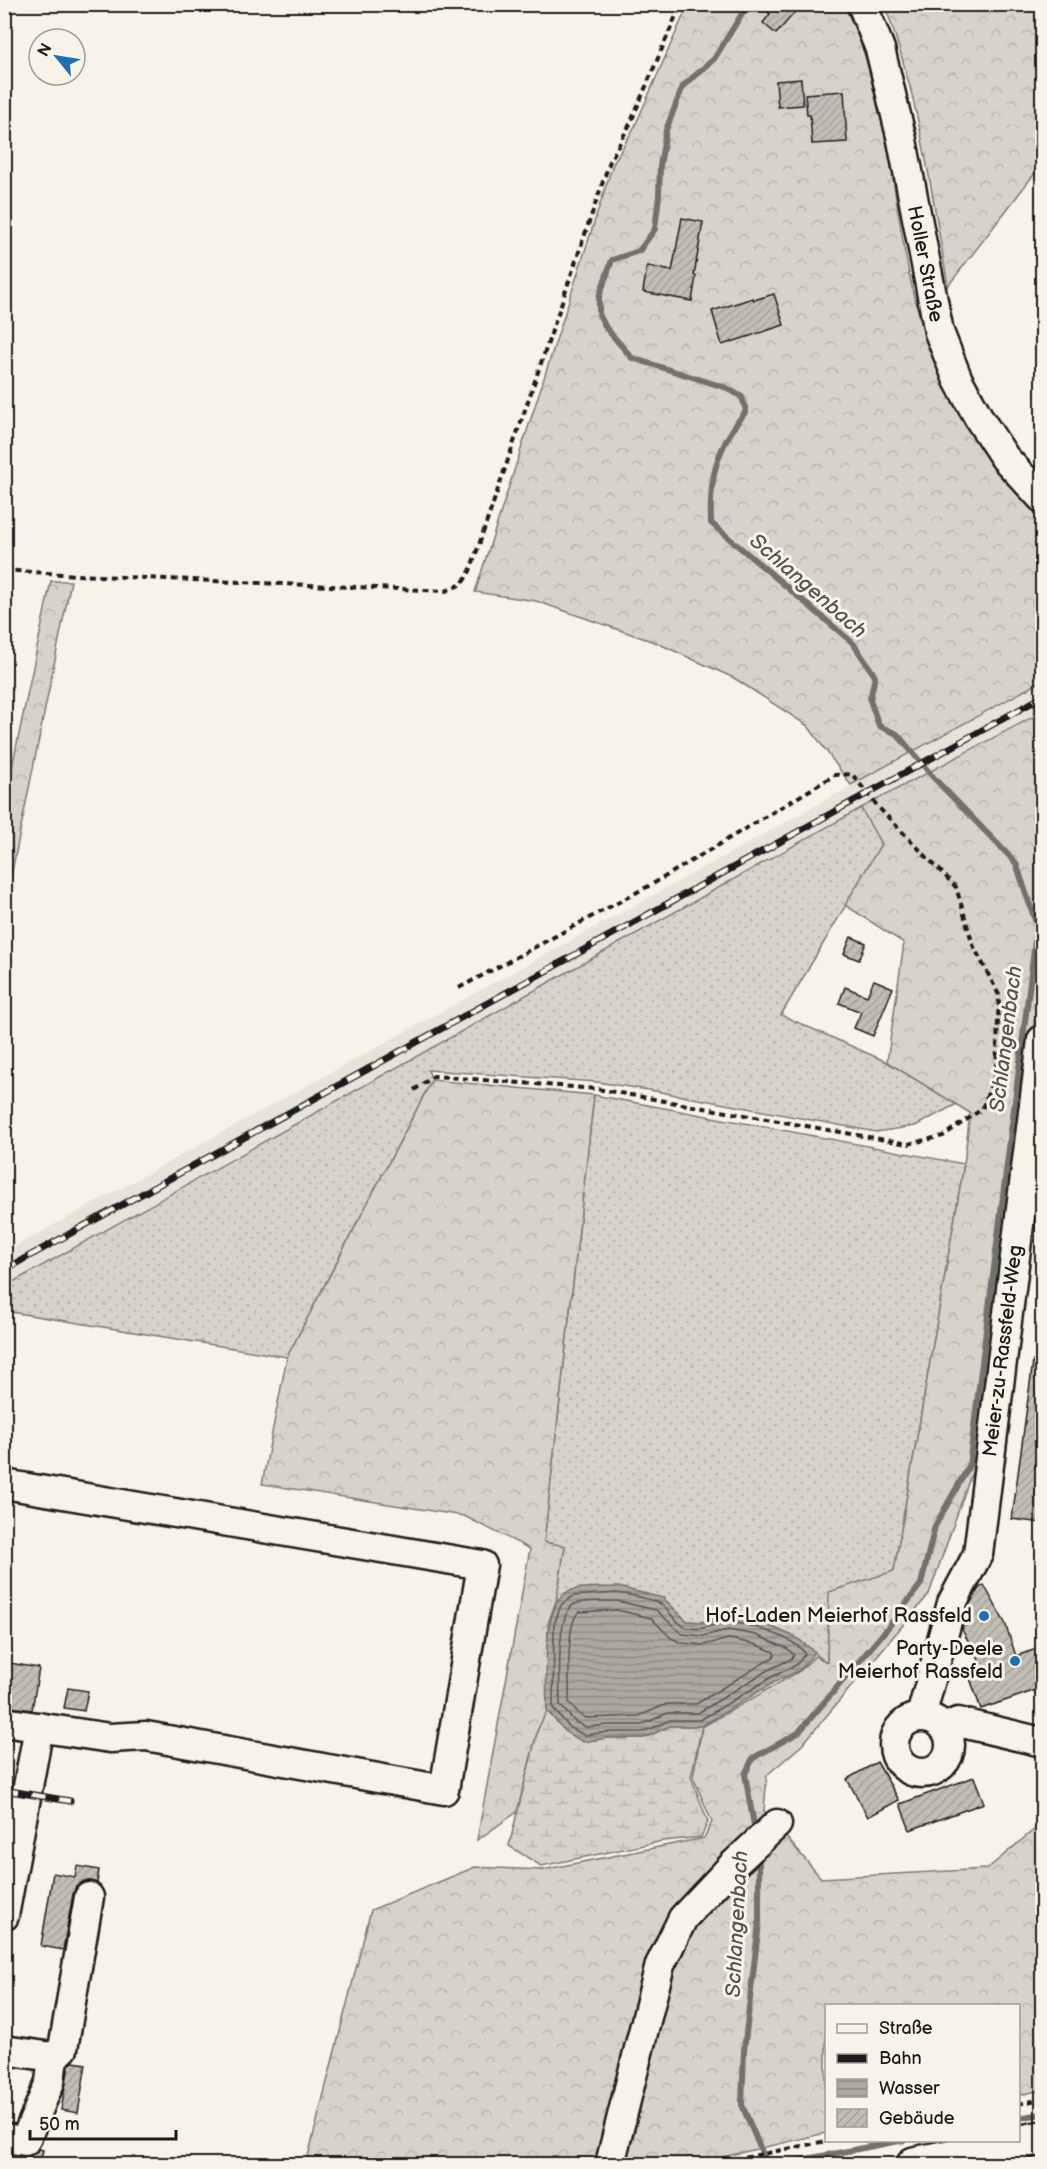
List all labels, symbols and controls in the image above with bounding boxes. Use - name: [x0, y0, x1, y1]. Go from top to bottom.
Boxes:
- north arrow: [27, 27, 87, 87]
- text: N: [34, 40, 57, 60]
- street label: Holler Straße: [902, 204, 948, 324]
- water label: Schlangenbach: [744, 528, 872, 644]
- water label: Schlangenbach: [985, 964, 1027, 1113]
- street label: Meier-zu-Rassfeld-Weg: [978, 1244, 1028, 1458]
- place label: Hof-Laden Meierhof Rassfeld: [705, 1604, 972, 1628]
- marker: Hof-Laden Meierhof Rassfeld: [977, 1609, 991, 1623]
- place label: Party-Deele Meierhof Rassfeld: [838, 1637, 1003, 1684]
- marker: Party-Deele Meierhof Rassfeld: [1008, 1654, 1022, 1668]
- water label: Schlangenbach: [721, 1849, 753, 1998]
- legend: [825, 2004, 1020, 2142]
- text: Straße: [879, 2018, 933, 2039]
- text: Bahn: [879, 2048, 922, 2069]
- text: Wasser: [879, 2078, 940, 2099]
- scale bar: [30, 2103, 176, 2141]
- text: Gebäude: [879, 2108, 955, 2129]
- text: 50 m: [39, 2114, 80, 2135]

